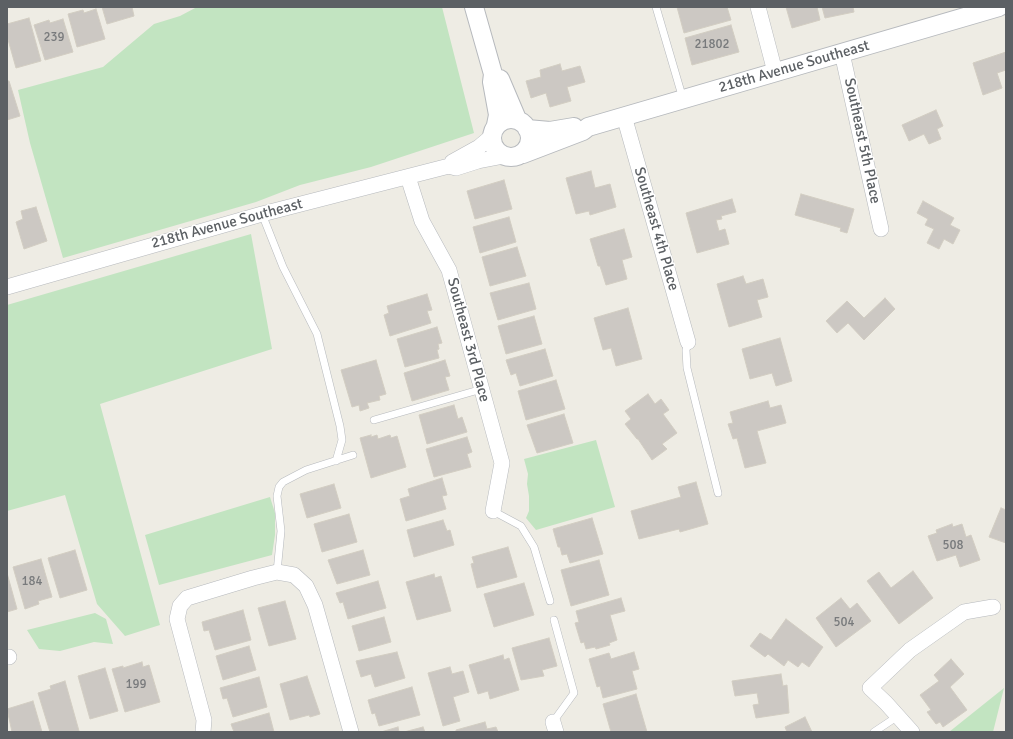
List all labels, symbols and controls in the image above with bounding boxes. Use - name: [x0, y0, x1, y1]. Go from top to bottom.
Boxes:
- house number: 239: [43, 30, 65, 46]
- house number: 21802: [694, 37, 730, 53]
- street label: 218th Avenue Southeast: [717, 37, 871, 97]
- street label: Southeast 5th Place: [840, 77, 884, 205]
- street label: Southeast 4th Place: [630, 165, 682, 293]
- street label: 218th Avenue Southeast: [149, 195, 305, 253]
- street label: Southeast 3rd Place: [443, 276, 493, 404]
- house number: 508: [942, 538, 964, 554]
- house number: 184: [21, 574, 43, 590]
- house number: 504: [833, 615, 855, 631]
- house number: 199: [125, 677, 147, 693]

